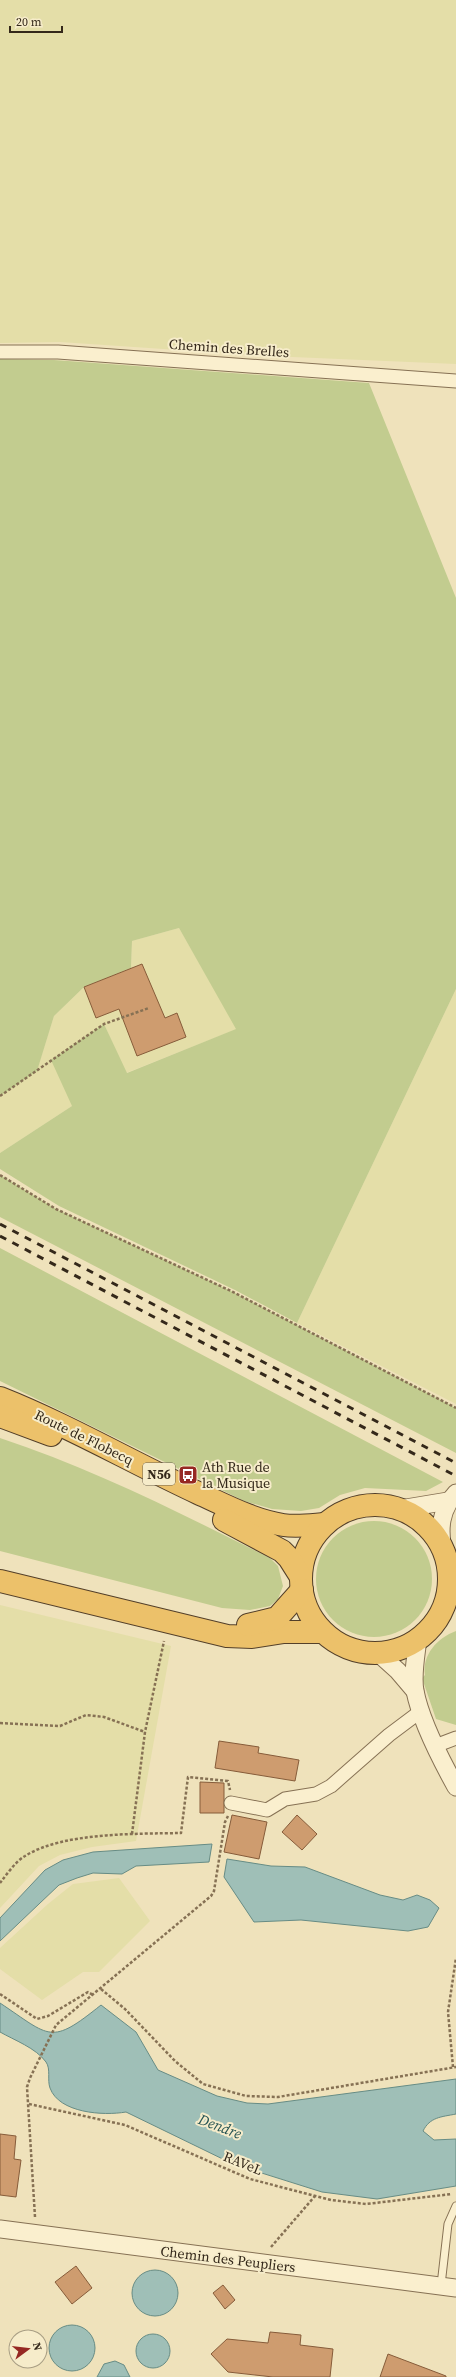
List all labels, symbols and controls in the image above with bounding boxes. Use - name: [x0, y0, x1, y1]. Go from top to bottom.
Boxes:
- scale bar: [10, 8, 62, 34]
- text: 20 m: [16, 14, 42, 30]
- street label: Chemin des Brelles: [168, 334, 290, 362]
- street label: Route de Flobecq: [31, 1404, 137, 1470]
- place label: Ath Rue de la Musique: [202, 1457, 270, 1493]
- road number: N56: [143, 1463, 175, 1485]
- bus stop icon: Ath Rue de la Musique: [177, 1464, 199, 1486]
- water label: Dendre: [194, 2108, 245, 2144]
- street label: RAVeL: [220, 2146, 266, 2180]
- street label: Chemin des Peupliers: [159, 2241, 297, 2277]
- north arrow: [8, 2329, 48, 2369]
- text: N: [29, 2341, 45, 2352]

